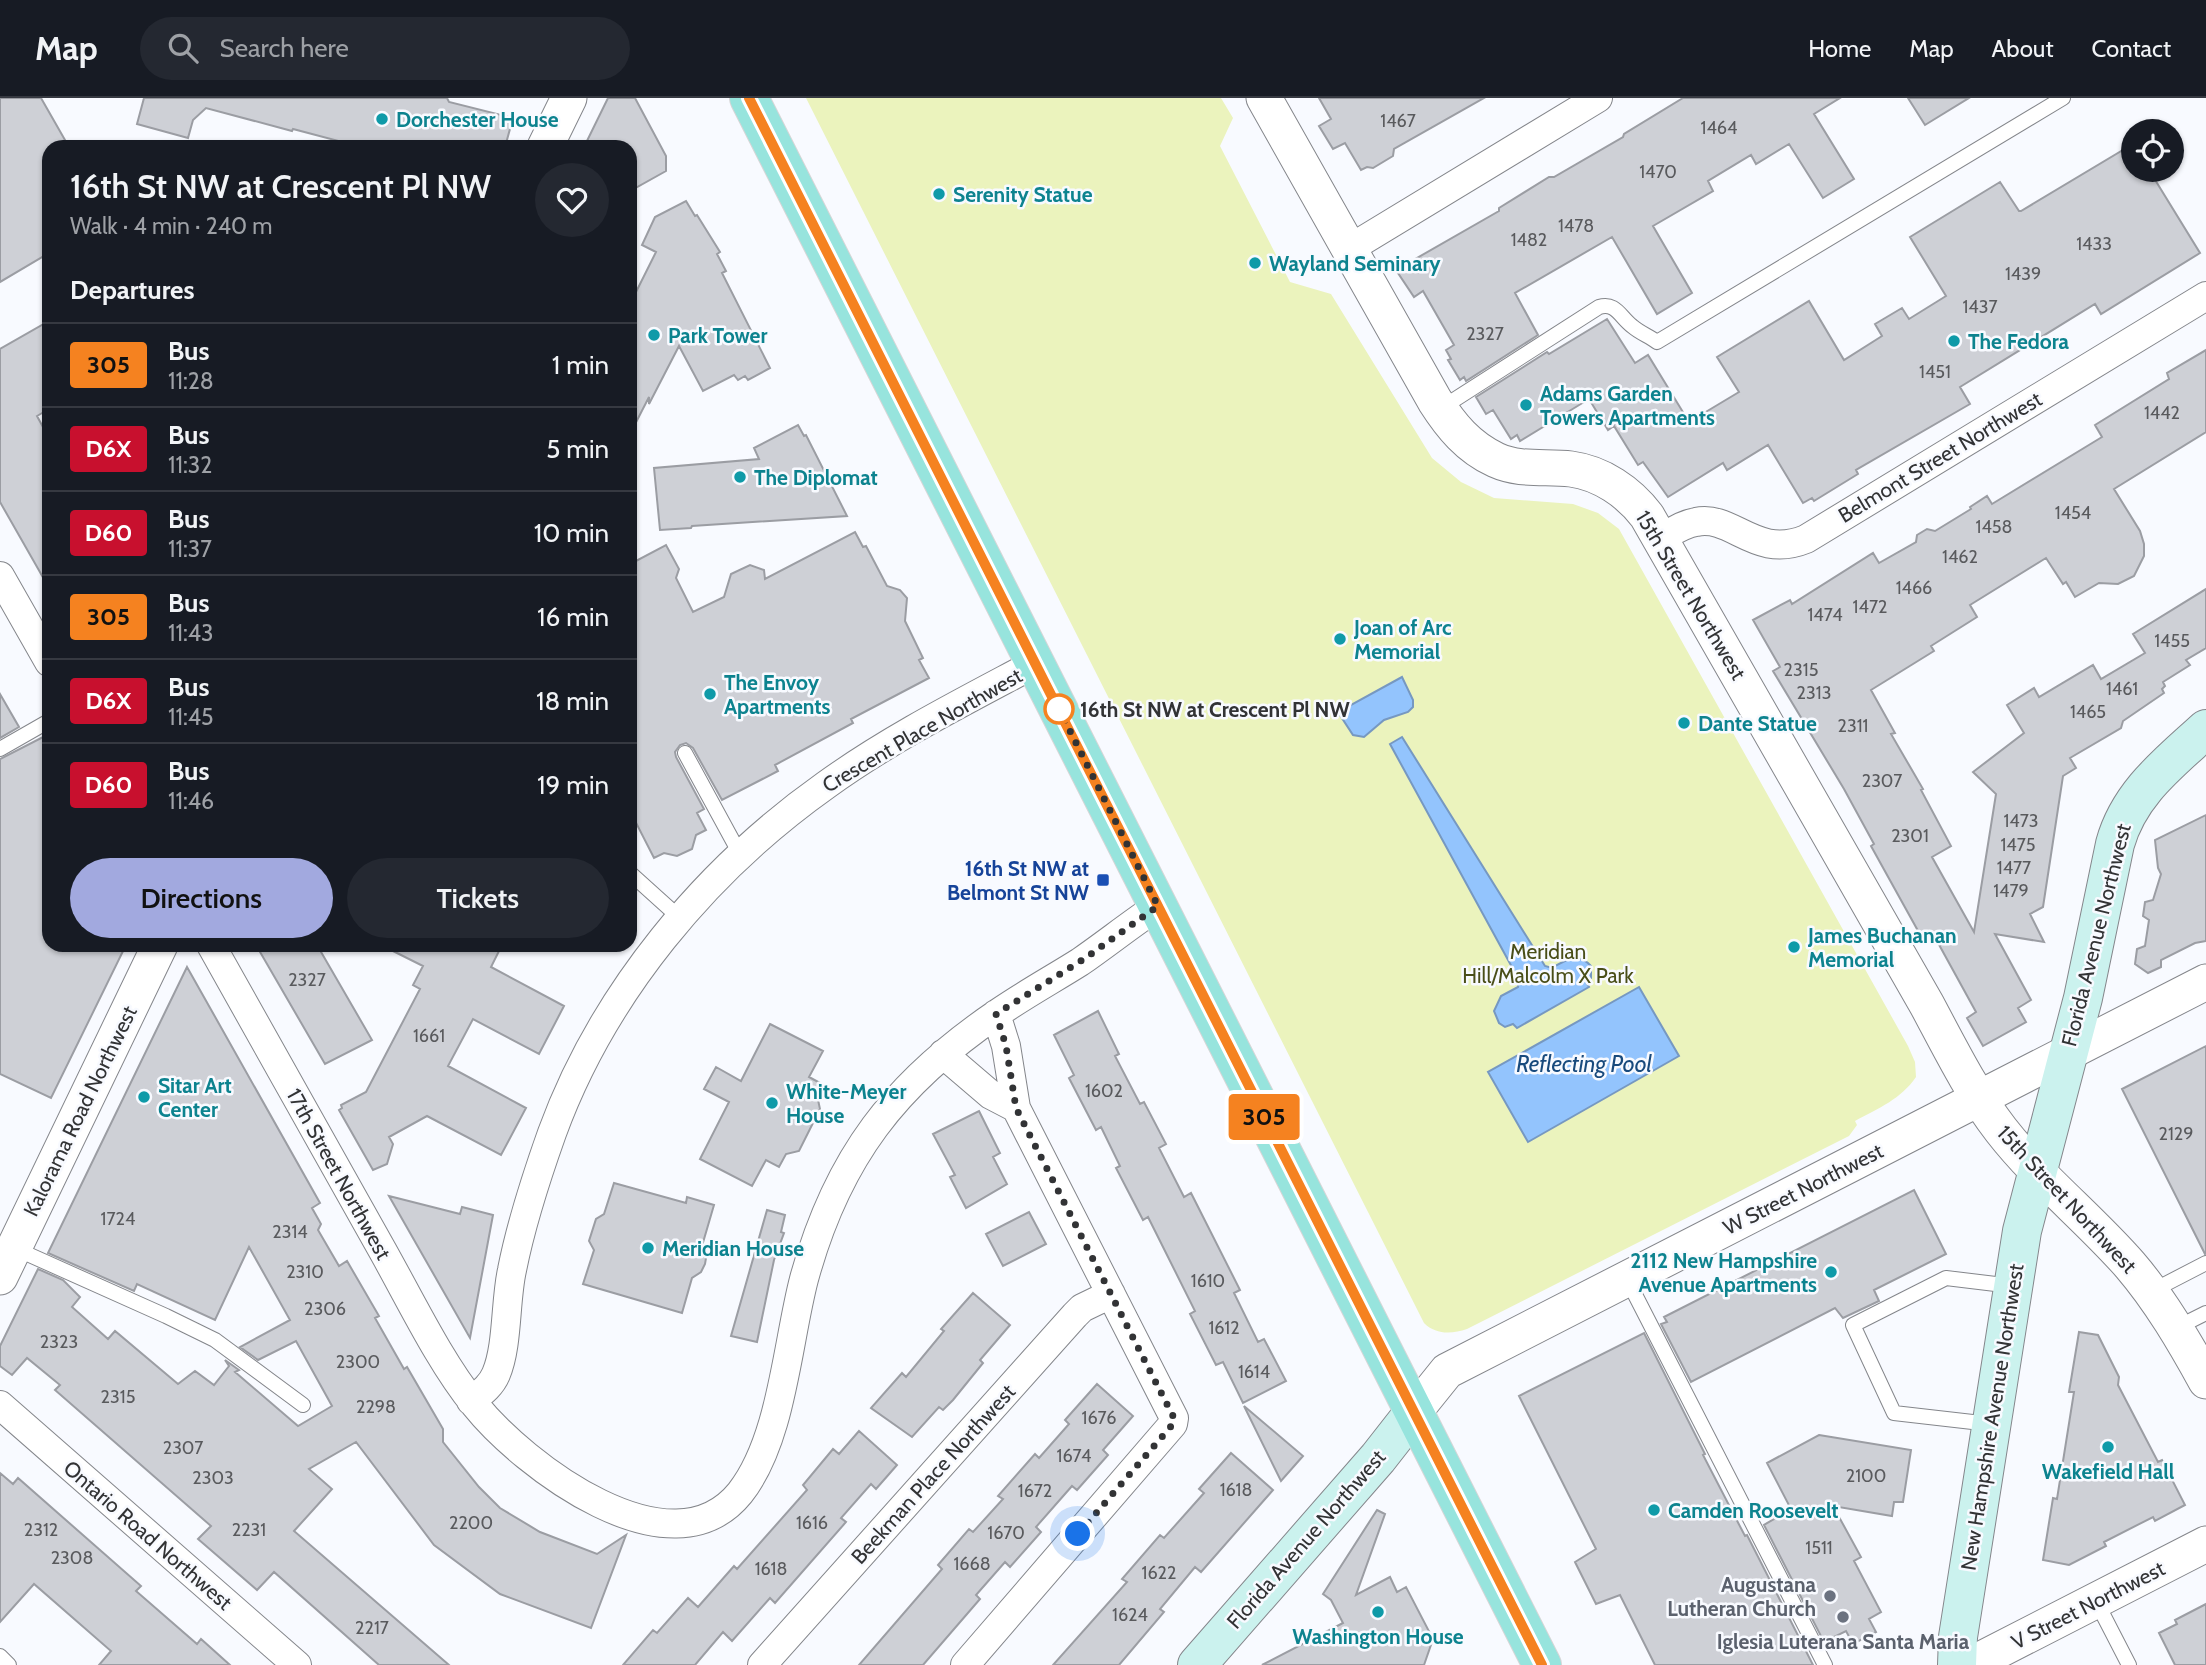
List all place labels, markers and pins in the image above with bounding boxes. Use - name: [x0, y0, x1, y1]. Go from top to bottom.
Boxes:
- place label: Dorchester House: [396, 107, 559, 132]
- marker: Dorchester House: [374, 111, 390, 127]
- place label: Serenity Statue: [953, 182, 1093, 207]
- marker: Serenity Statue: [931, 186, 947, 202]
- place label: Wayland Seminary: [1269, 251, 1441, 276]
- marker: Wayland Seminary: [1247, 255, 1263, 271]
- place label: Park Tower: [668, 323, 767, 348]
- marker: Park Tower: [646, 327, 662, 343]
- place label: The Fedora: [1968, 329, 2070, 354]
- marker: The Fedora: [1946, 333, 1962, 349]
- place label: Adams Garden Towers Apartments: [1540, 381, 1715, 430]
- marker: Adams Garden Towers Apartments: [1518, 397, 1534, 413]
- place label: The Diplomat: [754, 465, 878, 490]
- marker: The Diplomat: [732, 469, 748, 485]
- place label: Joan of Arc Memorial: [1353, 615, 1452, 664]
- marker: Joan of Arc Memorial: [1332, 631, 1348, 647]
- place label: The Envoy Apartments: [724, 670, 831, 719]
- marker: The Envoy Apartments: [702, 686, 718, 702]
- marker: 16th St NW at Crescent Pl NW: [1044, 694, 1074, 724]
- place label: 16th St NW at Crescent Pl NW: [1080, 697, 1350, 722]
- place label: Dante Statue: [1698, 711, 1817, 736]
- marker: Dante Statue: [1676, 715, 1692, 731]
- place label: 16th St NW at Belmont St NW: [947, 856, 1090, 905]
- marker: 16th St NW at Belmont St NW: [1095, 872, 1111, 888]
- place label: James Buchanan Memorial: [1807, 923, 1957, 972]
- marker: James Buchanan Memorial: [1786, 939, 1802, 955]
- place label: Sitar Art Center: [158, 1073, 232, 1122]
- place label: White-Meyer House: [786, 1079, 906, 1128]
- marker: Sitar Art Center: [136, 1089, 152, 1105]
- marker: White-Meyer House: [764, 1095, 780, 1111]
- place label: Meridian House: [662, 1236, 804, 1261]
- marker: Meridian House: [640, 1240, 656, 1256]
- place label: 2112 New Hampshire Avenue Apartments: [1630, 1248, 1817, 1297]
- marker: 2112 New Hampshire Avenue Apartments: [1823, 1264, 1839, 1280]
- marker: Wakefield Hall: [2100, 1439, 2116, 1455]
- place label: Wakefield Hall: [2042, 1459, 2175, 1484]
- place label: Camden Roosevelt: [1668, 1498, 1839, 1523]
- marker: Camden Roosevelt: [1646, 1502, 1662, 1518]
- place label: Augustana Lutheran Church: [1667, 1572, 1817, 1621]
- marker: Augustana Lutheran Church: [1822, 1588, 1838, 1604]
- marker: Washington House: [1370, 1604, 1386, 1620]
- marker: Iglesia Luterana Santa Maria: [1835, 1609, 1851, 1625]
- place label: Washington House: [1292, 1624, 1464, 1649]
- place label: Iglesia Luterana Santa Maria: [1717, 1629, 1970, 1654]

